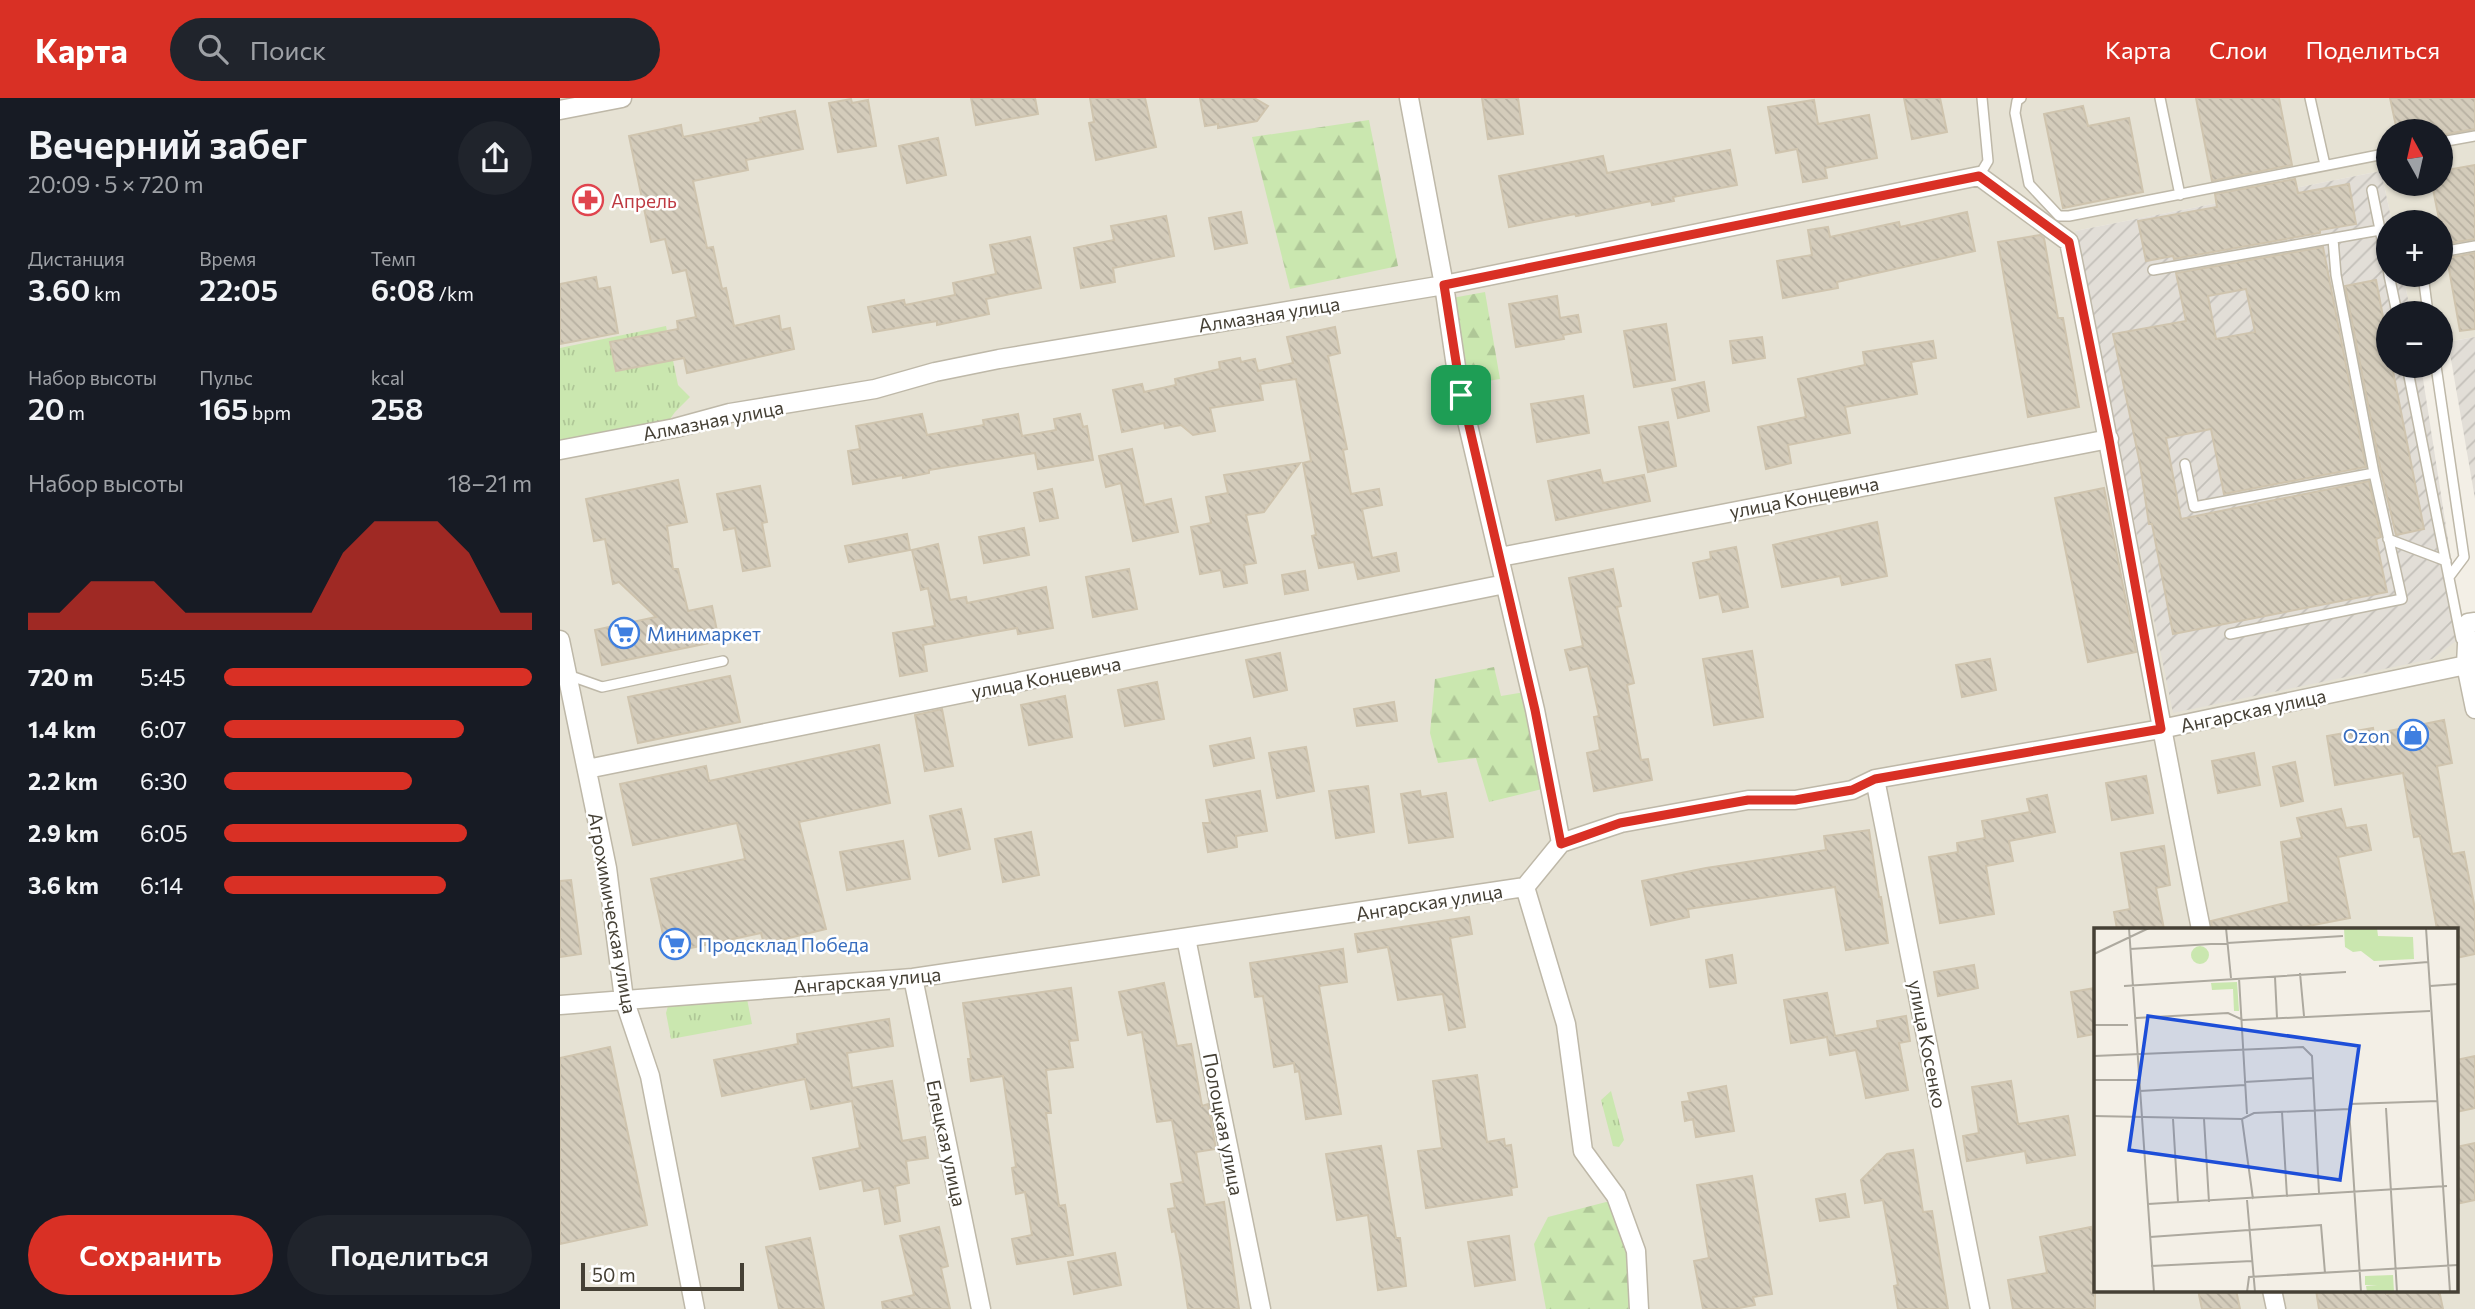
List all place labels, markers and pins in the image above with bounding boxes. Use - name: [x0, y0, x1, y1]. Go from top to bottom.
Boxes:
- pharmacy icon: Апрель: [571, 183, 605, 217]
- place label: Апрель: [611, 189, 677, 212]
- pin: [1431, 365, 1491, 425]
- supermarket icon: Минимаркет: [607, 616, 641, 650]
- place label: Минимаркет: [647, 622, 761, 645]
- shop icon: Ozon: [2396, 718, 2430, 752]
- place label: Ozon: [2343, 724, 2390, 747]
- supermarket icon: Продсклад Победа: [658, 927, 692, 961]
- place label: Продсклад Победа: [698, 933, 869, 956]

